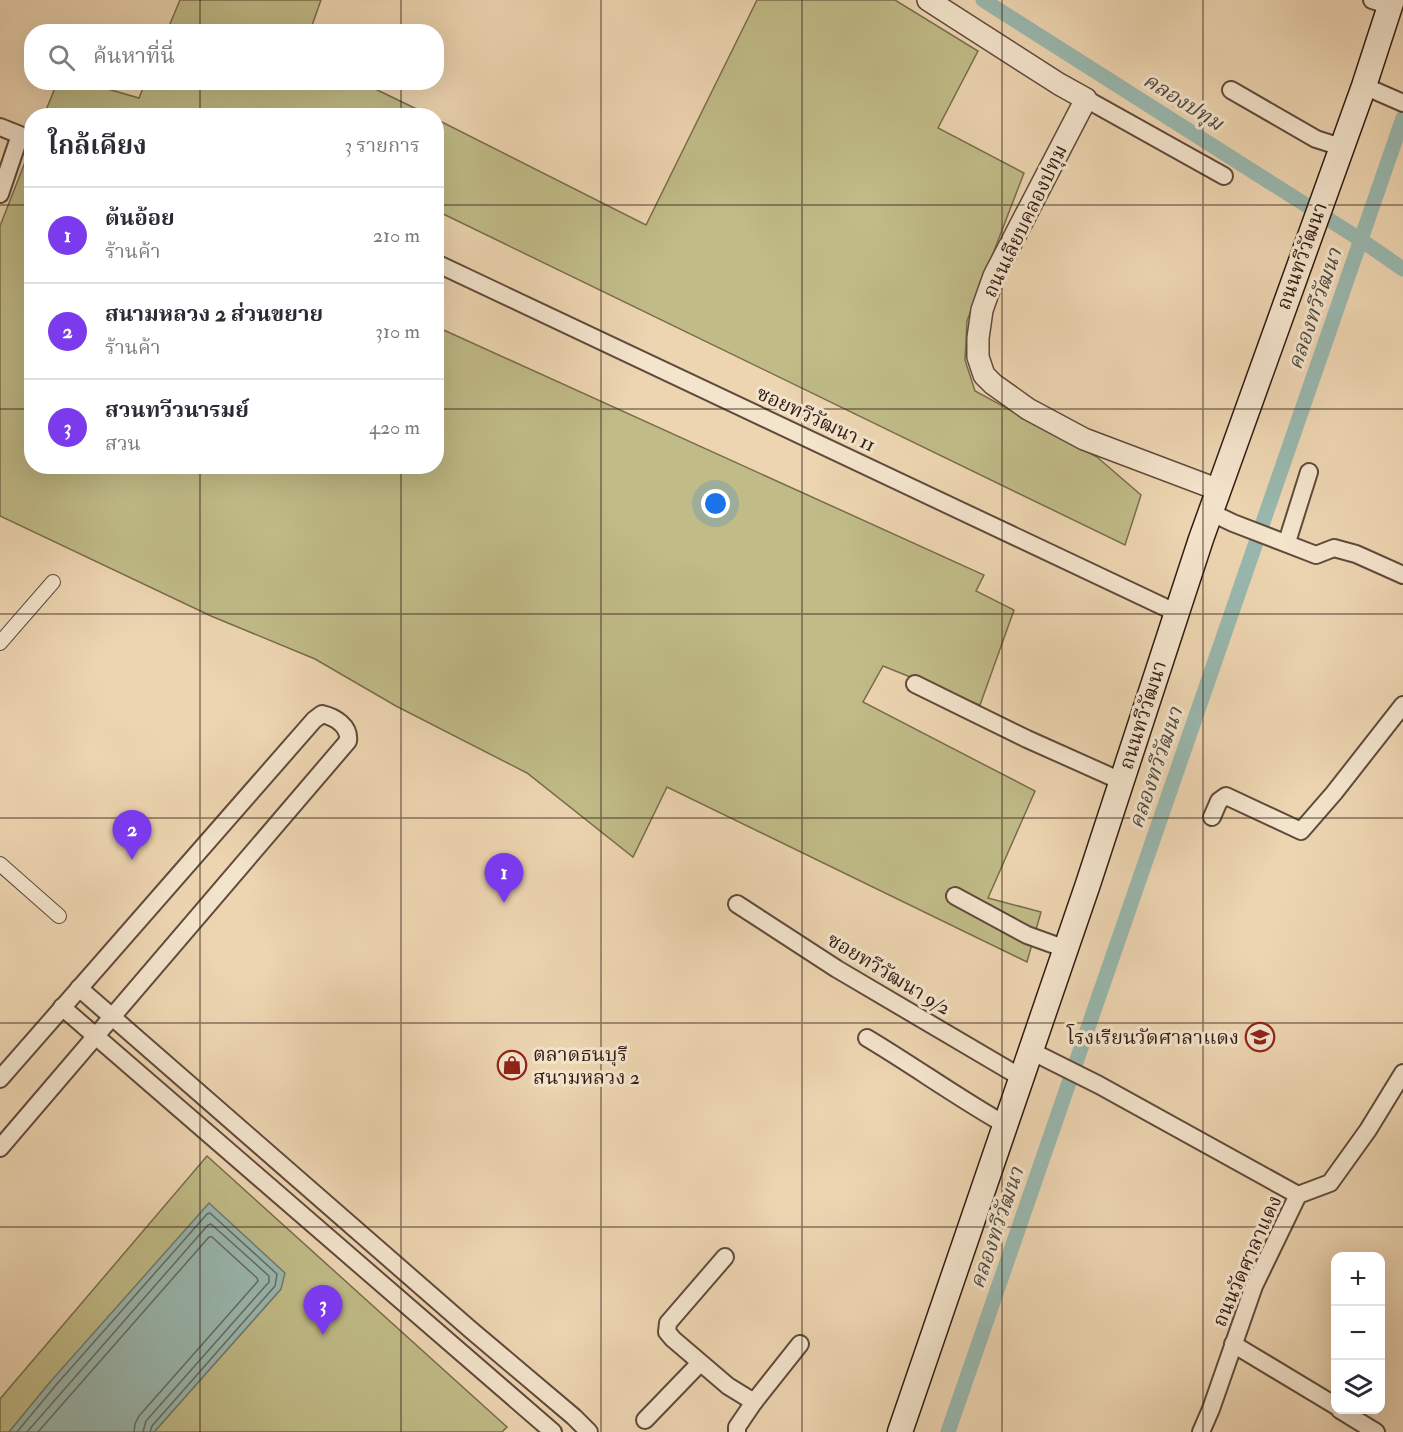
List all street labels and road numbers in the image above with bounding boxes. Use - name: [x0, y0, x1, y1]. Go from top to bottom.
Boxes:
- street label: ถนนเลียบคลองปทุม: [977, 140, 1073, 302]
- street label: ถนนทวีวัฒนา: [1271, 199, 1333, 313]
- street label: ซอยทวีวัฒนา 11: [753, 381, 879, 457]
- street label: ถนนทวีวัฒนา: [1114, 657, 1172, 773]
- street label: ซอยทวีวัฒนา 9/2: [823, 927, 955, 1021]
- street label: ถนนวัดศาลาแดง: [1207, 1191, 1287, 1331]

